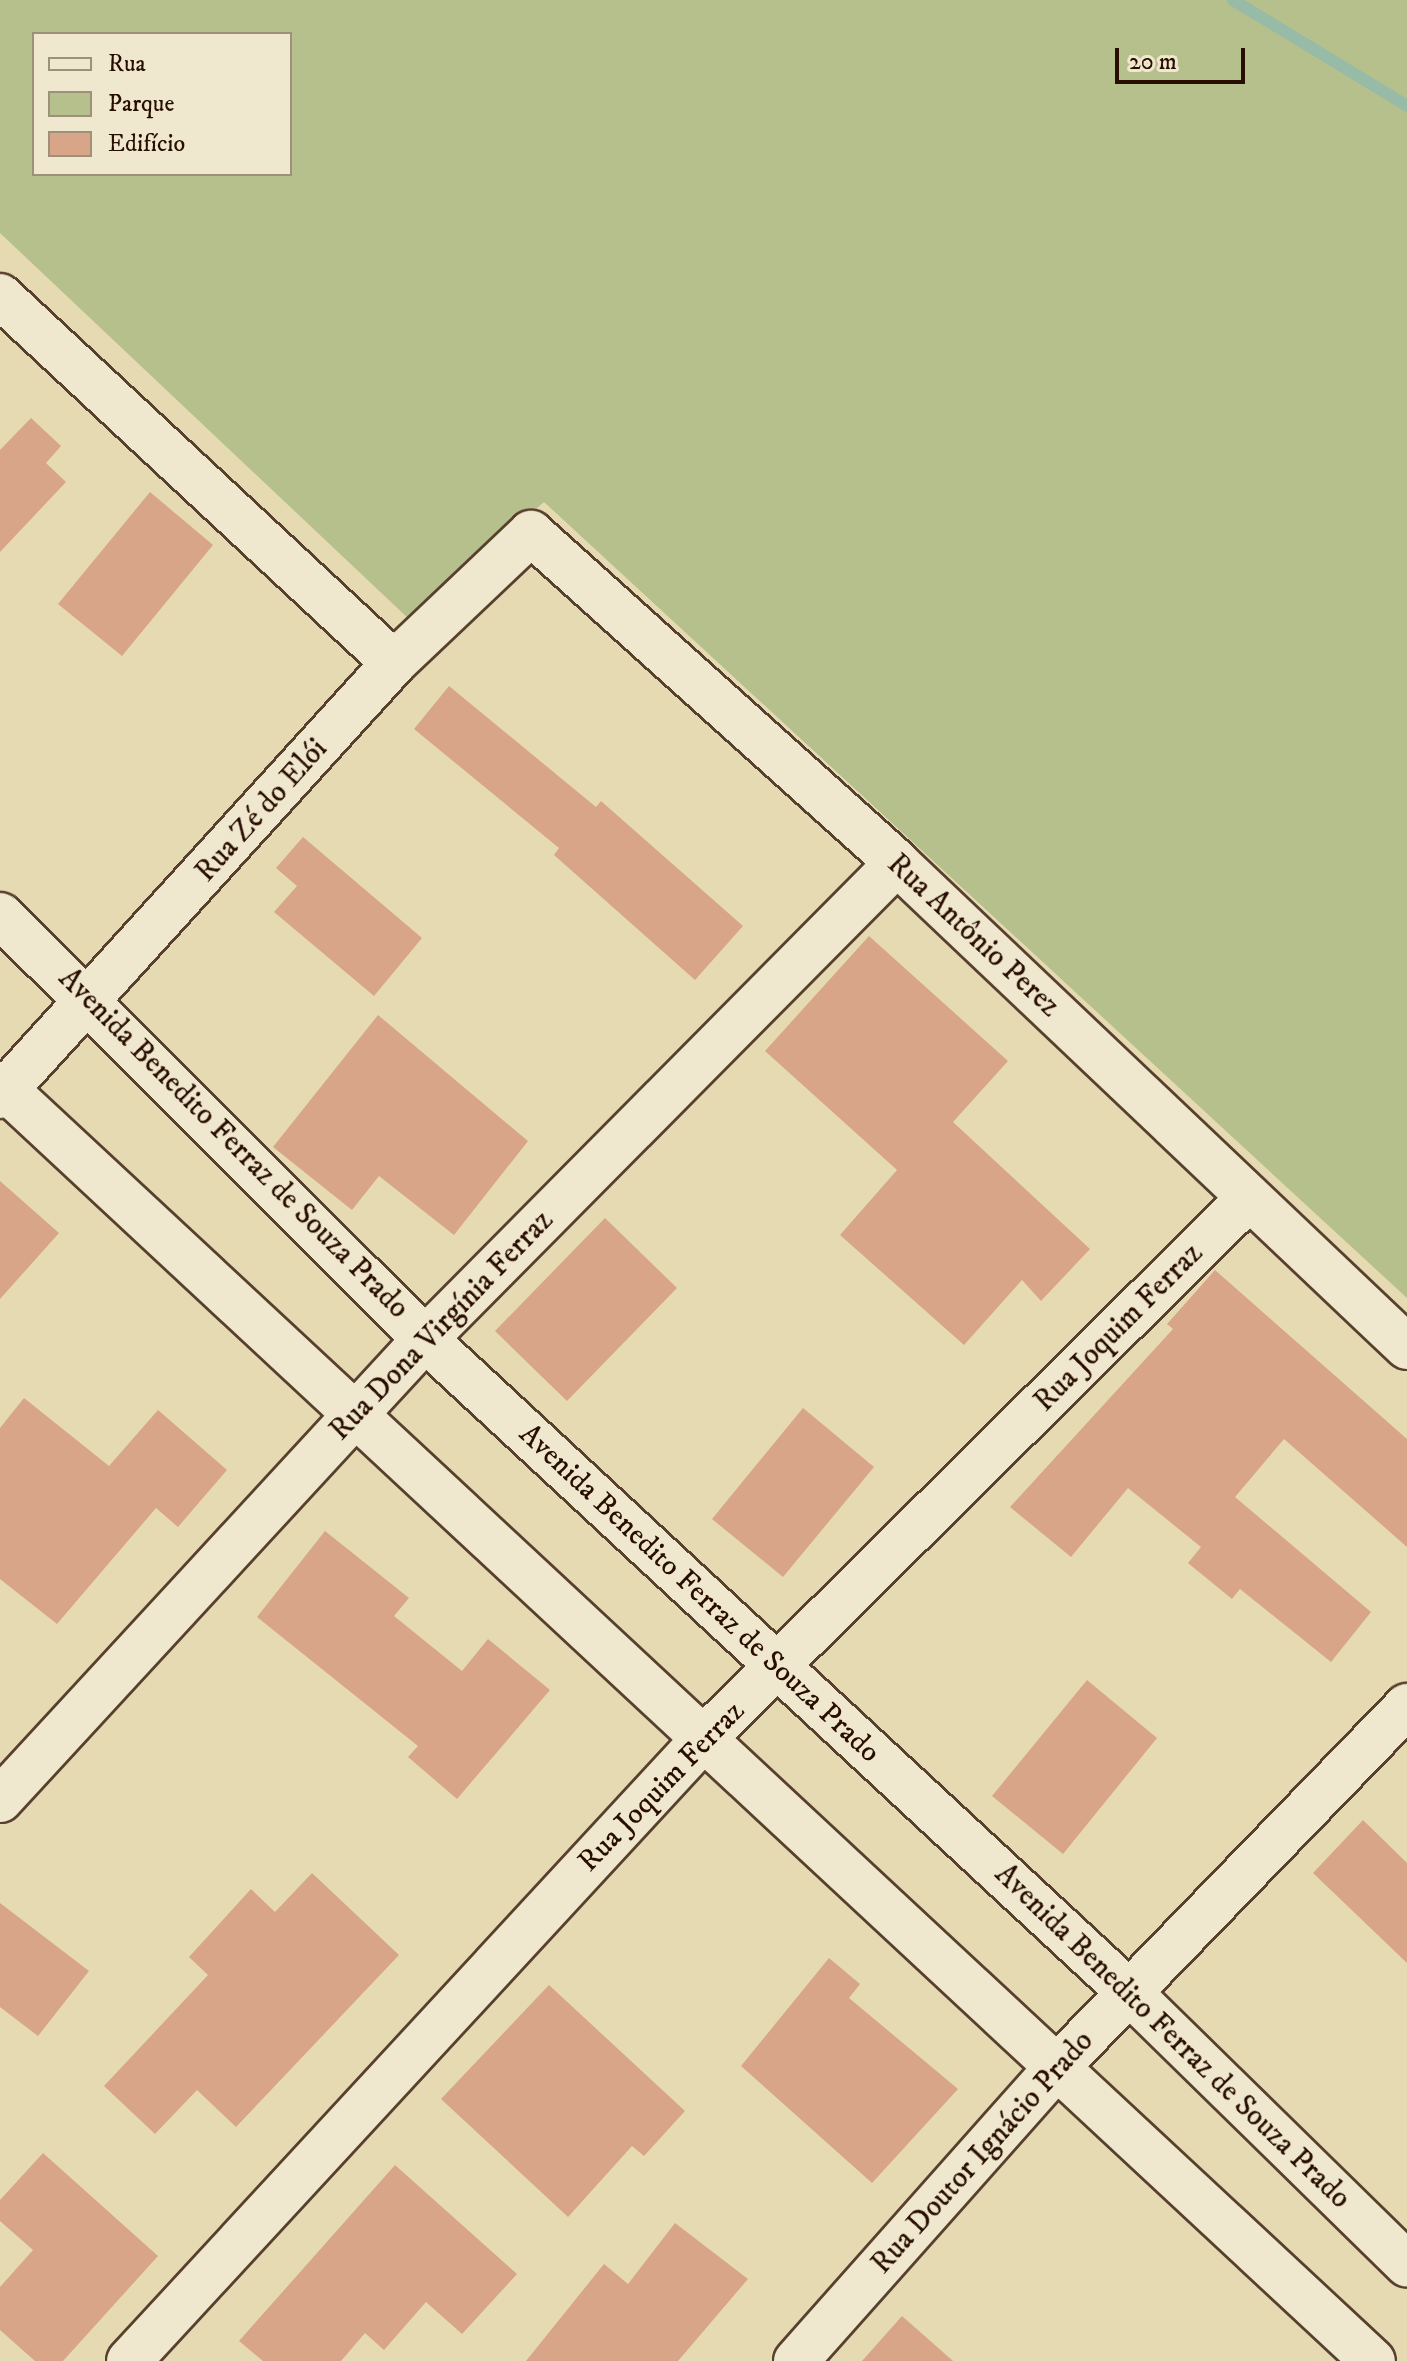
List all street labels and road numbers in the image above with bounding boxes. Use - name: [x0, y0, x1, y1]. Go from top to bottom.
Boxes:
- street label: Rua Zé do Elói: [188, 732, 336, 890]
- street label: Rua Antônio Perez: [879, 847, 1067, 1025]
- street label: Avenida Benedito Ferraz de Souza Prado: [50, 961, 416, 1327]
- street label: Rua Dona Virgínia Ferraz: [323, 1203, 561, 1449]
- street label: Rua Joquim Ferraz: [1027, 1236, 1211, 1420]
- street label: Avenida Benedito Ferraz de Souza Prado: [511, 1417, 887, 1771]
- street label: Rua Joquim Ferraz: [571, 1694, 753, 1880]
- street label: Avenida Benedito Ferraz de Souza Prado: [987, 1857, 1357, 2217]
- street label: Rua Doutor Ignácio Prado: [864, 2024, 1102, 2282]

